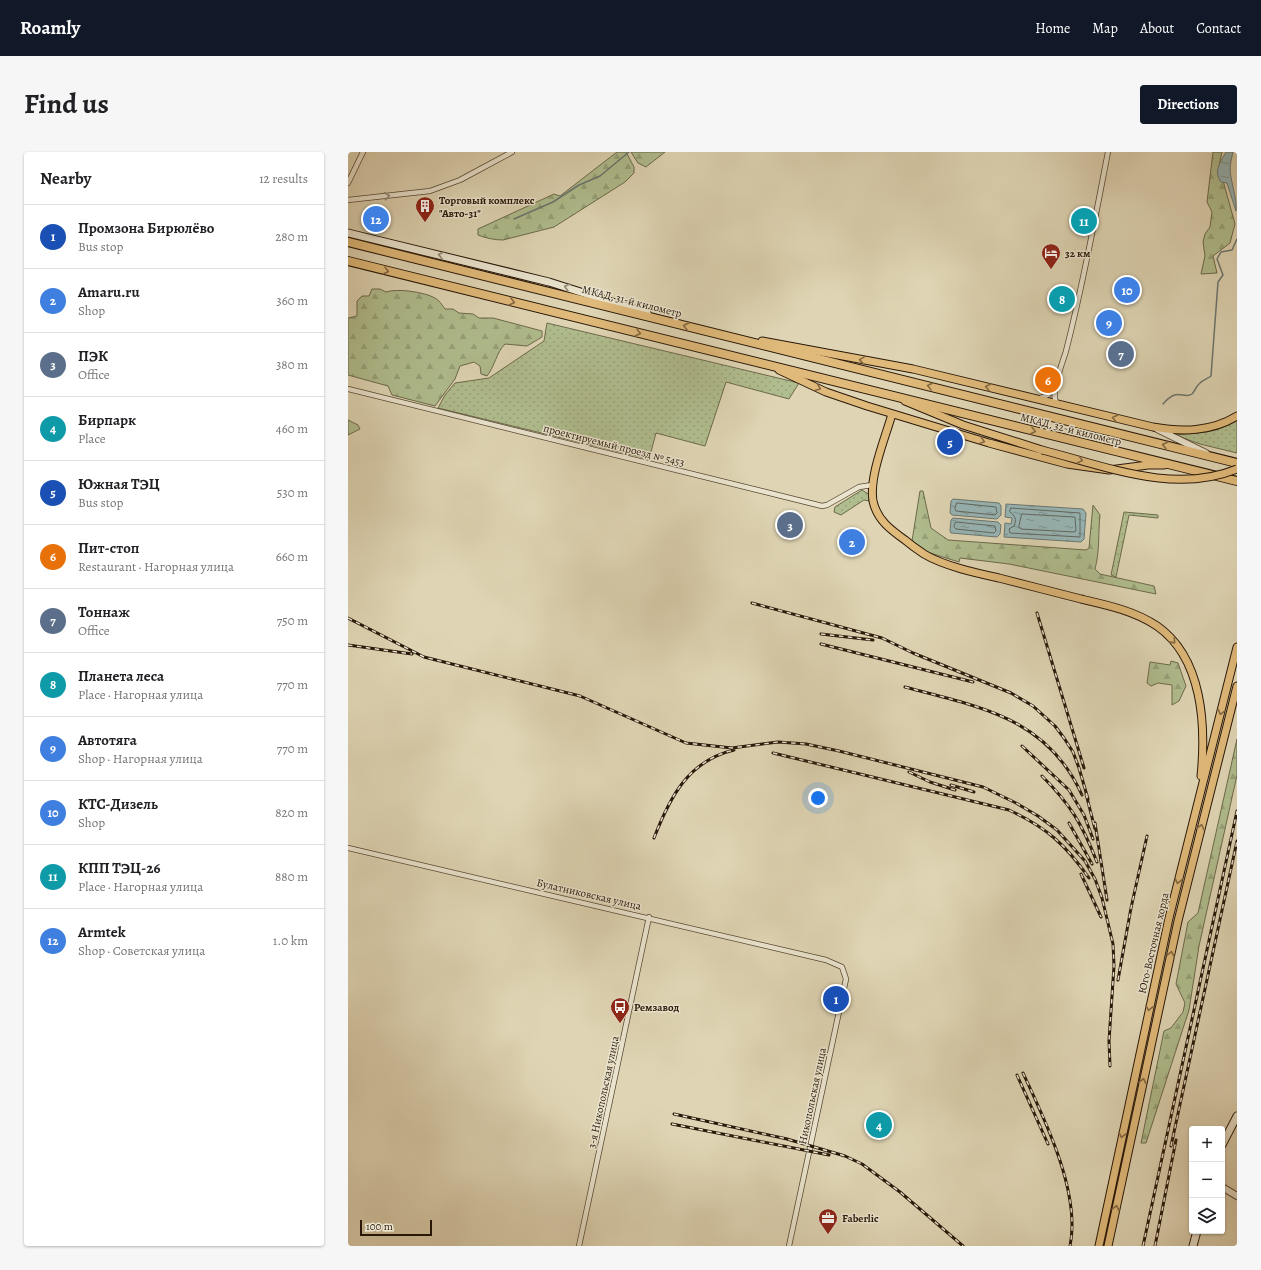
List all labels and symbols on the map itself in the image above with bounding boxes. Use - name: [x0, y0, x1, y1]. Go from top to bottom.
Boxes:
- one-way arrow: [384, 191, 390, 200]
- place label: Торговый комплекс "Авто-31": [439, 193, 535, 221]
- building icon: Торговый комплекс "Авто-31": [414, 195, 436, 223]
- pin: 12: [363, 204, 389, 234]
- pin: 11: [1071, 206, 1097, 236]
- hotel icon: 32 км: [1040, 242, 1062, 270]
- place label: 32 км: [1065, 246, 1091, 261]
- one-way arrow: [438, 252, 444, 260]
- one-way arrow: [383, 266, 389, 274]
- pin: 10: [1114, 275, 1140, 305]
- street label: МКАД, 31-й километр: [580, 282, 684, 321]
- one-way arrow: [564, 283, 571, 292]
- pin: 8: [1049, 284, 1075, 314]
- one-way arrow: [508, 297, 515, 306]
- pin: 9: [1096, 308, 1122, 338]
- one-way arrow: [683, 322, 690, 331]
- one-way arrow: [635, 329, 641, 337]
- pin: 7: [1108, 339, 1134, 369]
- one-way arrow: [858, 356, 865, 365]
- pin: 6: [1035, 365, 1061, 395]
- one-way arrow: [814, 383, 821, 391]
- one-way arrow: [927, 383, 933, 391]
- one-way arrow: [985, 384, 992, 392]
- street label: МКАД, 32-й километр: [1019, 410, 1123, 449]
- one-way arrow: [1112, 414, 1119, 423]
- street label: проектируемый проезд № 5453: [542, 421, 686, 470]
- pin: 5: [937, 427, 963, 457]
- one-way arrow: [1029, 427, 1036, 435]
- one-way arrow: [978, 436, 985, 445]
- one-way arrow: [1162, 441, 1169, 450]
- one-way arrow: [1077, 455, 1083, 463]
- pin: 3: [777, 510, 803, 540]
- pin: 2: [839, 527, 865, 557]
- one-way arrow: [1169, 636, 1176, 644]
- one-way arrow: [1217, 708, 1226, 715]
- your location: [808, 788, 828, 808]
- one-way arrow: [1197, 824, 1205, 831]
- street label: Булатниковская улица: [535, 875, 644, 914]
- one-way arrow: [1175, 878, 1183, 884]
- street label: Юго-Восточная хорда: [1135, 890, 1173, 995]
- one-way arrow: [1166, 951, 1174, 957]
- pin: 1: [823, 984, 849, 1014]
- bus stop icon: Ремзавод: [609, 996, 631, 1024]
- place label: Ремзавод: [634, 1000, 679, 1015]
- one-way arrow: [1146, 1005, 1154, 1011]
- street label: 3-я Никопольская улица: [584, 1034, 623, 1150]
- street label: Никопольская улица: [795, 1045, 830, 1146]
- one-way arrow: [1139, 1078, 1147, 1084]
- pin: 4: [866, 1110, 892, 1140]
- one-way arrow: [1118, 1132, 1126, 1138]
- one-way arrow: [1112, 1205, 1120, 1211]
- office icon: Faberlic: [817, 1207, 839, 1235]
- place label: Faberlic: [842, 1211, 879, 1226]
- scale bar: [360, 1218, 432, 1237]

